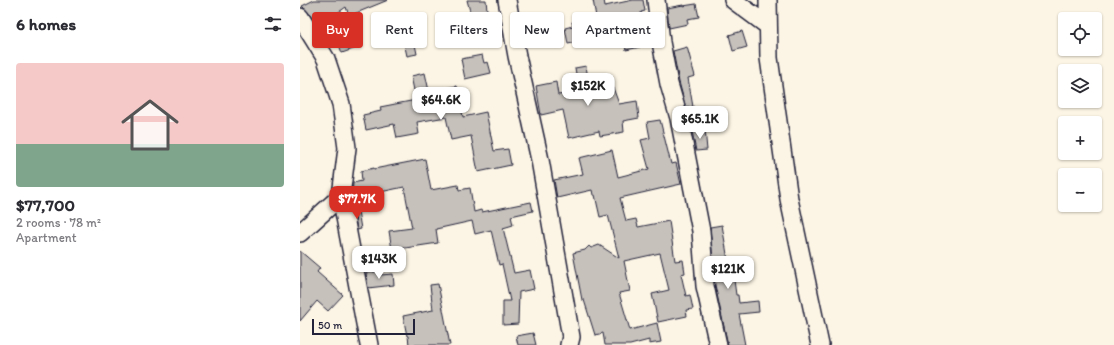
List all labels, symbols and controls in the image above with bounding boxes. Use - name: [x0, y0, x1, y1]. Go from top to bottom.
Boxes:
- chip: Buy: [312, 12, 363, 48]
- chip: Rent: [371, 12, 427, 48]
- chip: Filters: [435, 12, 502, 48]
- chip: New: [510, 12, 564, 48]
- chip: Apartment: [572, 12, 665, 48]
- map controls: [1058, 12, 1102, 212]
- button: locate: [1058, 12, 1102, 56]
- icon: filters: [262, 13, 284, 35]
- text: 6 homes: [16, 14, 76, 34]
- button: layers: [1058, 64, 1102, 108]
- pin: $152K: [560, 73, 616, 107]
- text: $152K: [571, 78, 605, 93]
- pin: $64.6K: [408, 87, 474, 121]
- icon: home: [114, 89, 186, 161]
- text: $64.6K: [421, 92, 461, 107]
- pin: $65.1K: [667, 106, 733, 140]
- text: $65.1K: [681, 111, 719, 126]
- button: +: [1058, 116, 1102, 160]
- button: −: [1058, 168, 1102, 212]
- pin: $77.7K: [324, 186, 390, 220]
- text: $77.7K: [338, 191, 376, 206]
- text: $77,700: [16, 195, 75, 215]
- text: 2 rooms · 78 m²: [16, 215, 101, 230]
- text: Apartment: [16, 230, 77, 245]
- pin: $143K: [351, 246, 407, 280]
- text: $143K: [361, 251, 397, 266]
- pin: $121K: [700, 256, 756, 290]
- text: $121K: [711, 261, 745, 276]
- scale bar: [312, 317, 415, 336]
- text: 50 m: [318, 319, 342, 332]

